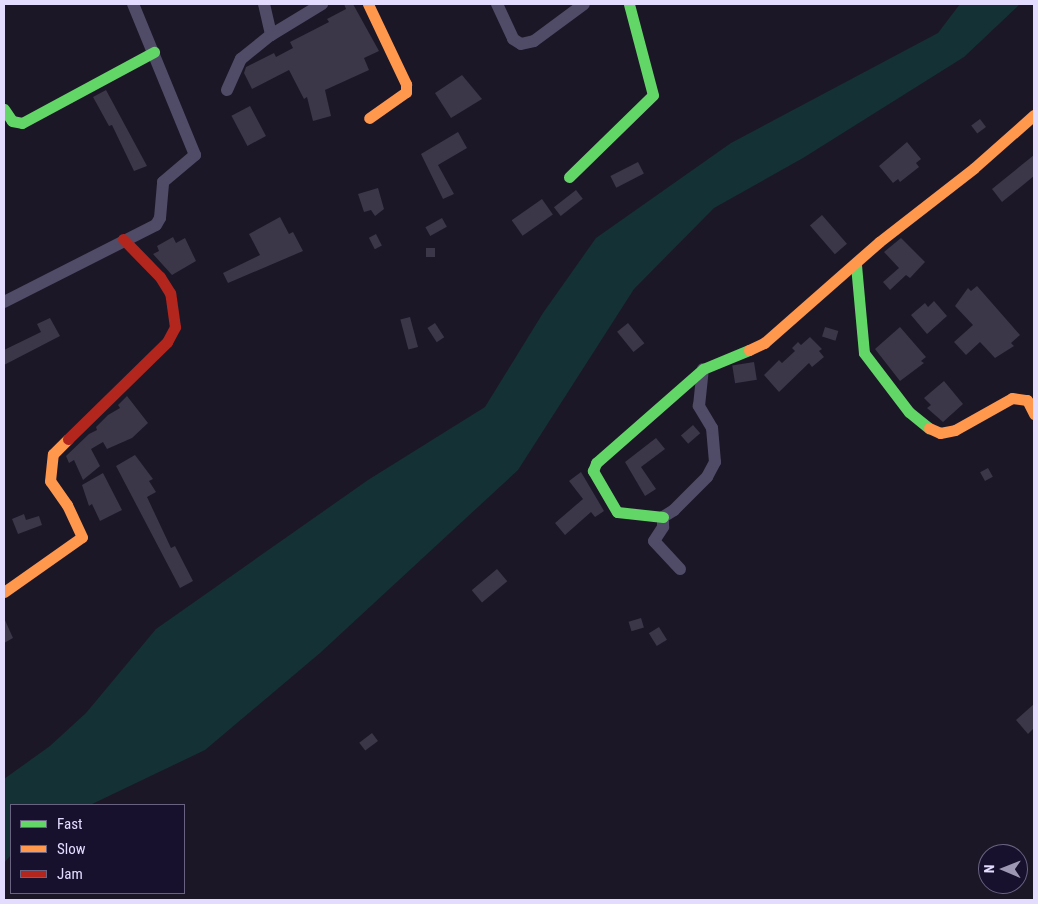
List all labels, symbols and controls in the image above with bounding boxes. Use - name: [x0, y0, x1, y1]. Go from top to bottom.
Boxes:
- legend: [10, 804, 185, 894]
- text: Fast: [57, 815, 82, 833]
- text: Slow: [57, 840, 86, 858]
- north arrow: [978, 844, 1028, 894]
- text: N: [981, 864, 997, 873]
- text: Jam: [57, 865, 83, 883]

